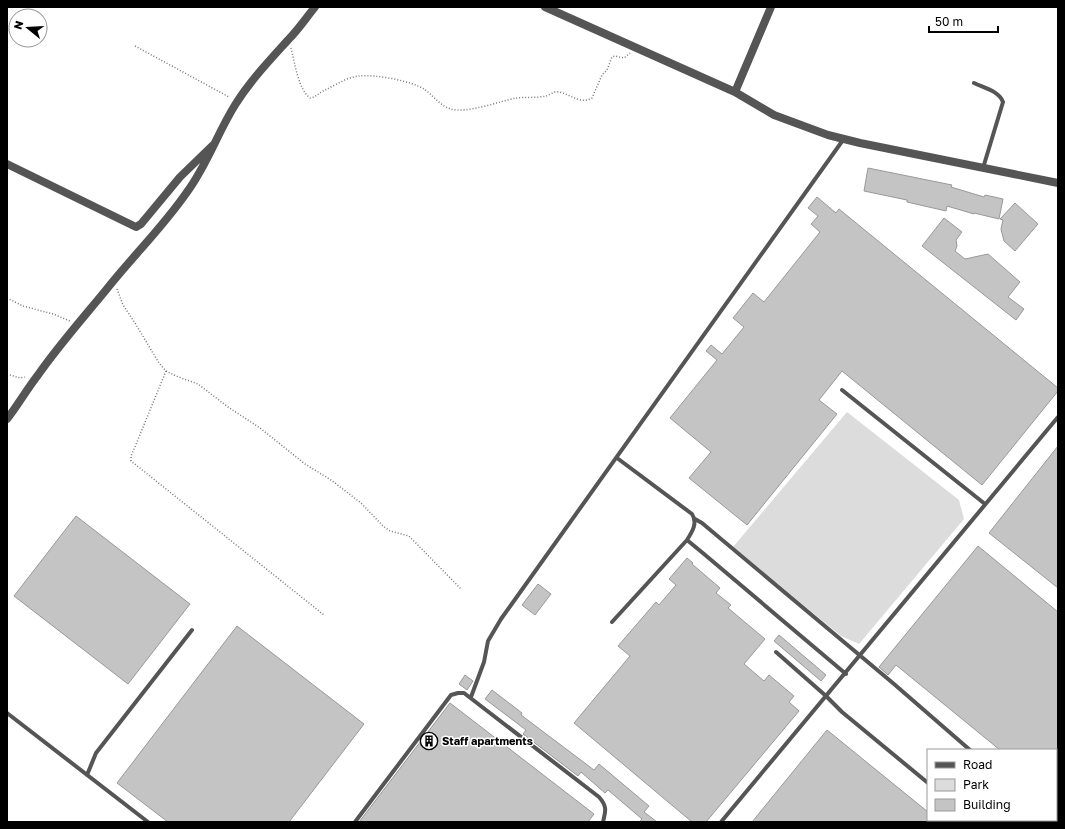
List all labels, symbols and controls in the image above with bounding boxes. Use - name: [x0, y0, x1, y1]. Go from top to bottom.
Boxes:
- north arrow: [8, 8, 48, 48]
- scale bar: [929, 8, 998, 34]
- text: 50 m: [935, 14, 963, 29]
- text: N: [11, 19, 25, 31]
- building icon: Staff apartments: [419, 731, 439, 751]
- place label: Staff apartments: [442, 734, 533, 747]
- legend: [927, 749, 1057, 821]
- text: Road: [963, 757, 992, 772]
- text: Park: [963, 777, 989, 792]
- text: Building: [963, 797, 1011, 812]

